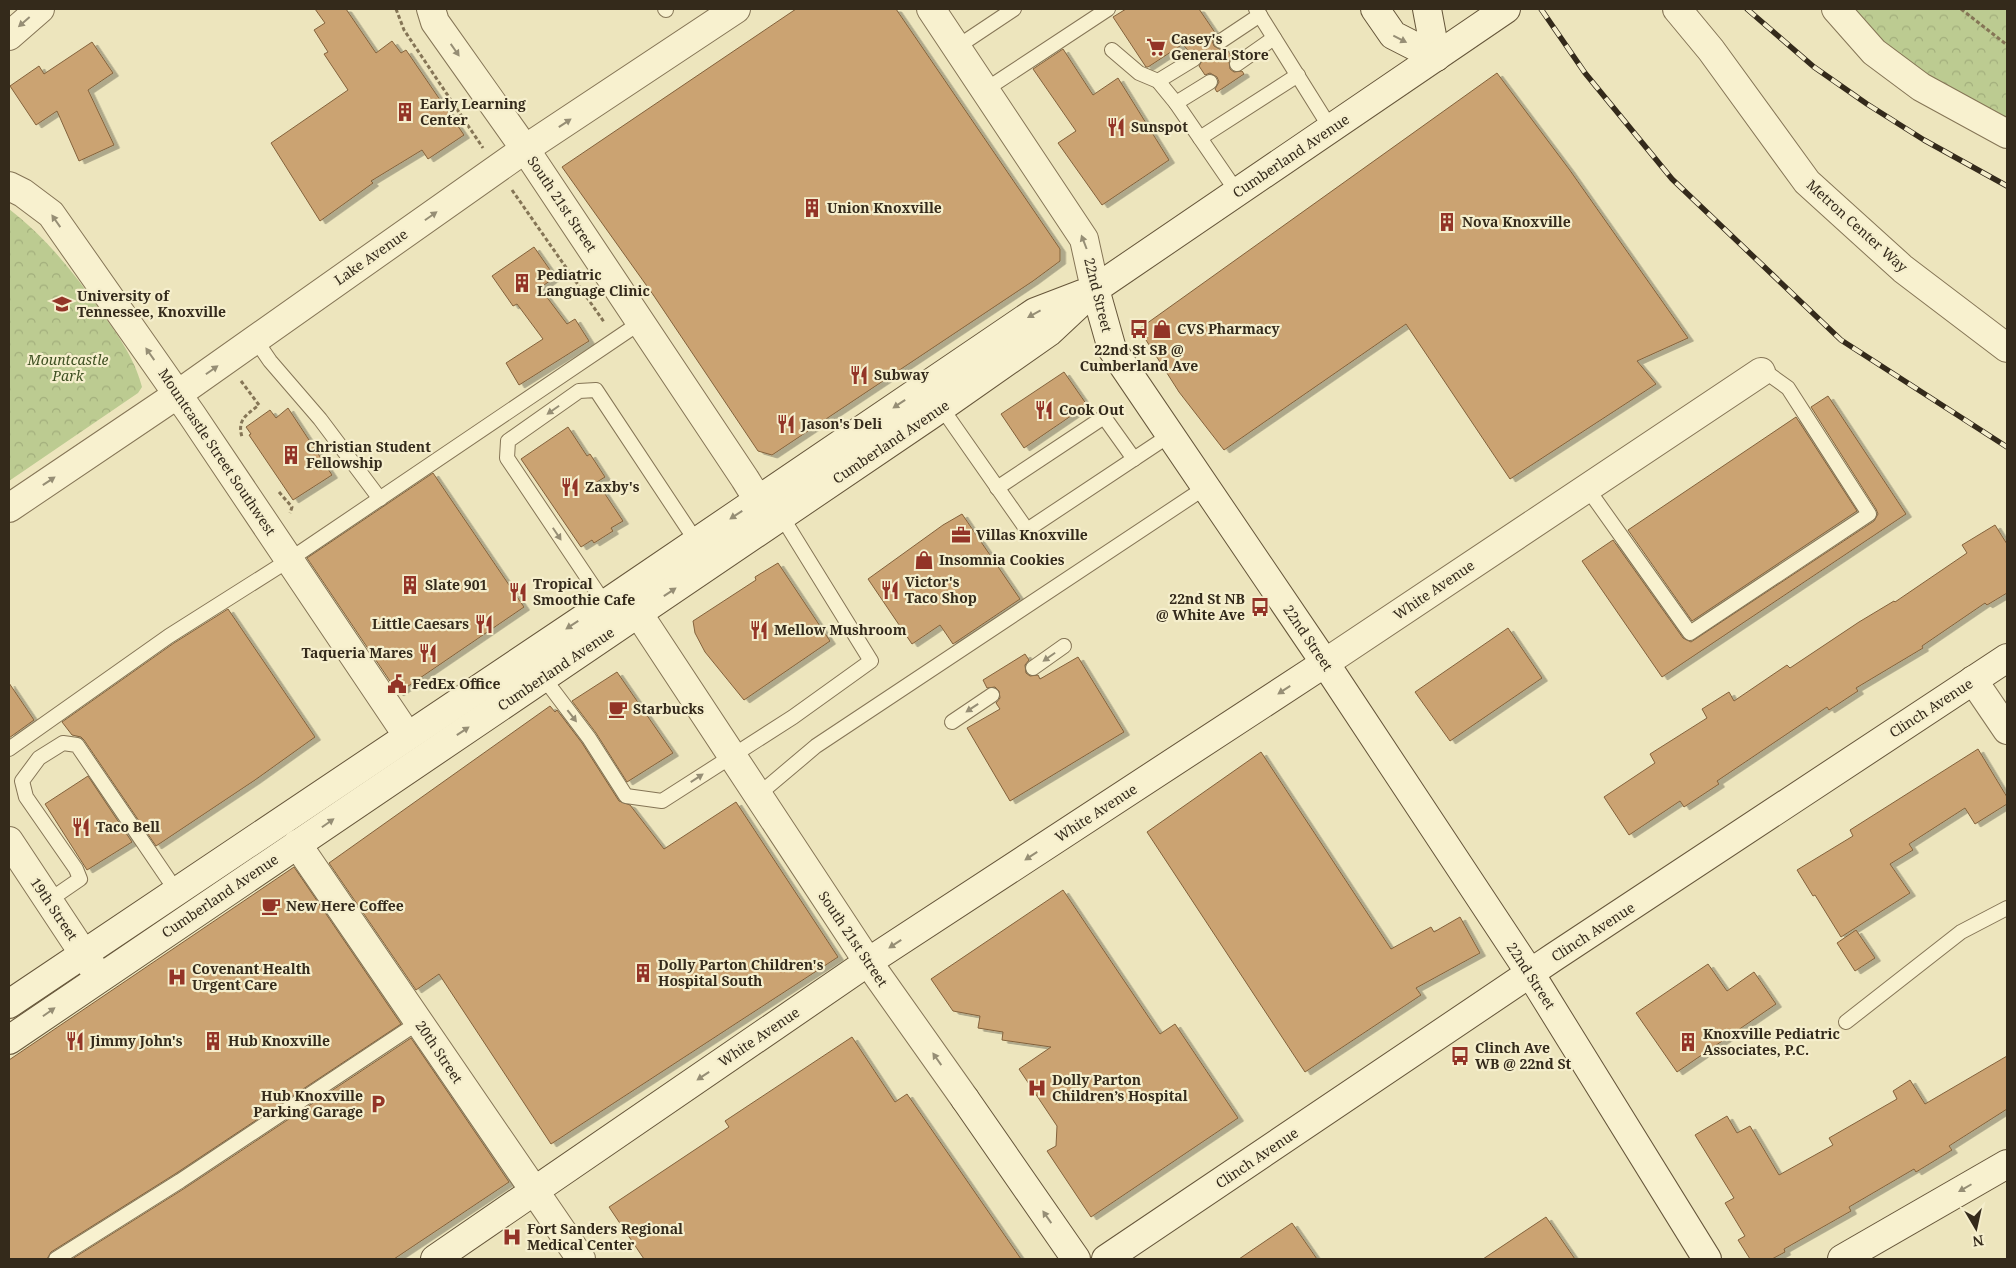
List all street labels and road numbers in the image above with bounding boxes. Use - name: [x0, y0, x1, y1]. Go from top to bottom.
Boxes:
- street label: Cumberland Avenue: [1229, 109, 1353, 202]
- street label: South 21st Street: [523, 152, 602, 255]
- street label: Metron Center Way: [1803, 175, 1912, 276]
- street label: Lake Avenue: [330, 224, 411, 289]
- street label: 22nd Street: [1080, 256, 1117, 334]
- street label: Mountcastle Street Southwest: [154, 365, 281, 539]
- street label: Cumberland Avenue: [829, 395, 953, 488]
- street label: White Avenue: [1389, 555, 1478, 624]
- street label: 22nd Street: [1279, 601, 1338, 675]
- street label: Cumberland Avenue: [494, 622, 618, 715]
- street label: Clinch Avenue: [1885, 673, 1976, 742]
- street label: White Avenue: [1051, 779, 1140, 846]
- street label: Cumberland Avenue: [158, 849, 282, 942]
- street label: 19th Street: [26, 873, 83, 944]
- street label: South 21st Street: [814, 887, 893, 990]
- street label: Clinch Avenue: [1547, 897, 1638, 966]
- street label: 22nd Street: [1503, 939, 1560, 1013]
- street label: White Avenue: [714, 1002, 803, 1071]
- street label: 20th Street: [411, 1016, 468, 1087]
- street label: Clinch Avenue: [1212, 1123, 1302, 1192]

